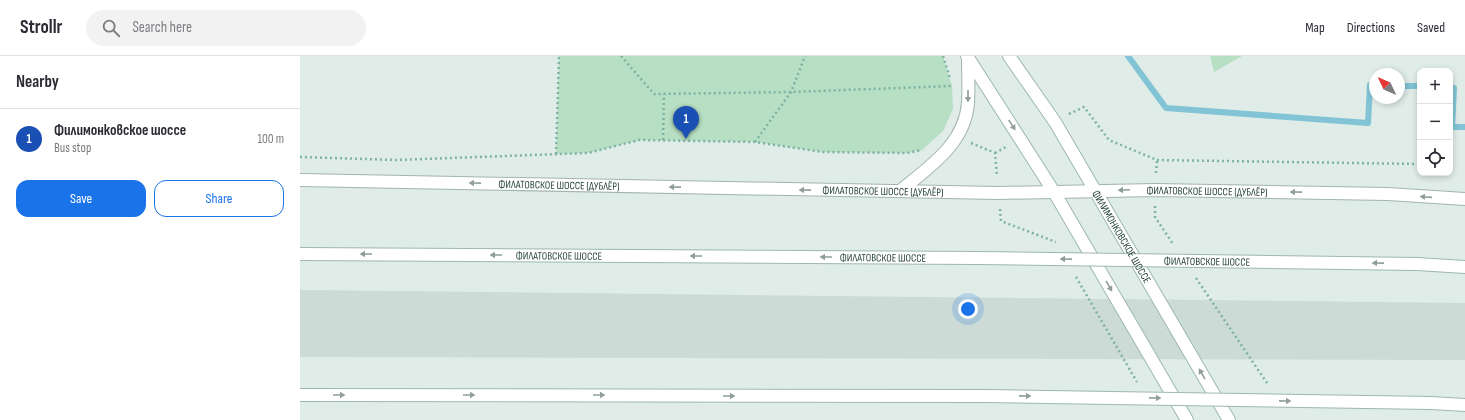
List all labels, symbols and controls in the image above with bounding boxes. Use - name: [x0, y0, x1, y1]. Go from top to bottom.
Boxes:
- search box: [86, 10, 366, 46]
- text: Strollr: [20, 16, 62, 39]
- icon: search: [100, 17, 122, 39]
- text: Search here: [132, 18, 192, 37]
- text: Map: [1305, 19, 1325, 36]
- text: Directions: [1347, 19, 1395, 36]
- text: Saved: [1417, 19, 1445, 36]
- north arrow: [1369, 68, 1405, 104]
- map controls: [1417, 68, 1453, 176]
- button: +: [1417, 68, 1453, 104]
- text: Nearby: [16, 72, 59, 92]
- one-way arrow: [965, 90, 971, 103]
- button: −: [1417, 104, 1453, 140]
- pin: 1: [673, 106, 699, 139]
- one-way arrow: [1008, 119, 1015, 131]
- text: Филимонковское шоссе: [54, 121, 186, 140]
- text: 1: [26, 131, 32, 147]
- text: 100 m: [257, 131, 284, 147]
- text: Bus stop: [54, 140, 91, 156]
- button: locate: [1417, 140, 1453, 176]
- street label: ФИЛАТОВСКОЕ ШОССЕ (ДУБЛЁР): [498, 177, 620, 192]
- button: Save: [16, 180, 146, 217]
- button: Share: [154, 180, 284, 217]
- one-way arrow: [469, 180, 481, 187]
- street label: ФИЛАТОВСКОЕ ШОССЕ (ДУБЛЁР): [822, 183, 944, 198]
- street label: ФИЛАТОВСКОЕ ШОССЕ (ДУБЛЁР): [1146, 183, 1267, 198]
- one-way arrow: [668, 184, 681, 190]
- one-way arrow: [799, 186, 811, 193]
- one-way arrow: [1118, 187, 1130, 194]
- street label: ФИЛИМОНКОВСКОЕ ШОССЕ: [1090, 188, 1154, 285]
- one-way arrow: [1289, 189, 1302, 195]
- one-way arrow: [1420, 193, 1432, 200]
- street label: ФИЛАТОВСКОЕ ШОССЕ: [516, 249, 602, 262]
- one-way arrow: [359, 251, 372, 257]
- street label: ФИЛАТОВСКОЕ ШОССЕ: [840, 251, 926, 264]
- one-way arrow: [489, 252, 502, 258]
- one-way arrow: [689, 253, 702, 259]
- one-way arrow: [819, 254, 832, 260]
- street label: ФИЛАТОВСКОЕ ШОССЕ: [1164, 254, 1250, 268]
- one-way arrow: [1059, 256, 1072, 262]
- one-way arrow: [1371, 260, 1384, 266]
- one-way arrow: [1105, 280, 1112, 292]
- your location: [958, 299, 978, 319]
- one-way arrow: [1199, 368, 1206, 380]
- one-way arrow: [333, 392, 346, 398]
- one-way arrow: [463, 392, 476, 398]
- one-way arrow: [593, 392, 606, 398]
- one-way arrow: [723, 393, 736, 399]
- one-way arrow: [1019, 393, 1032, 399]
- one-way arrow: [1149, 395, 1161, 402]
- one-way arrow: [1279, 398, 1292, 404]

